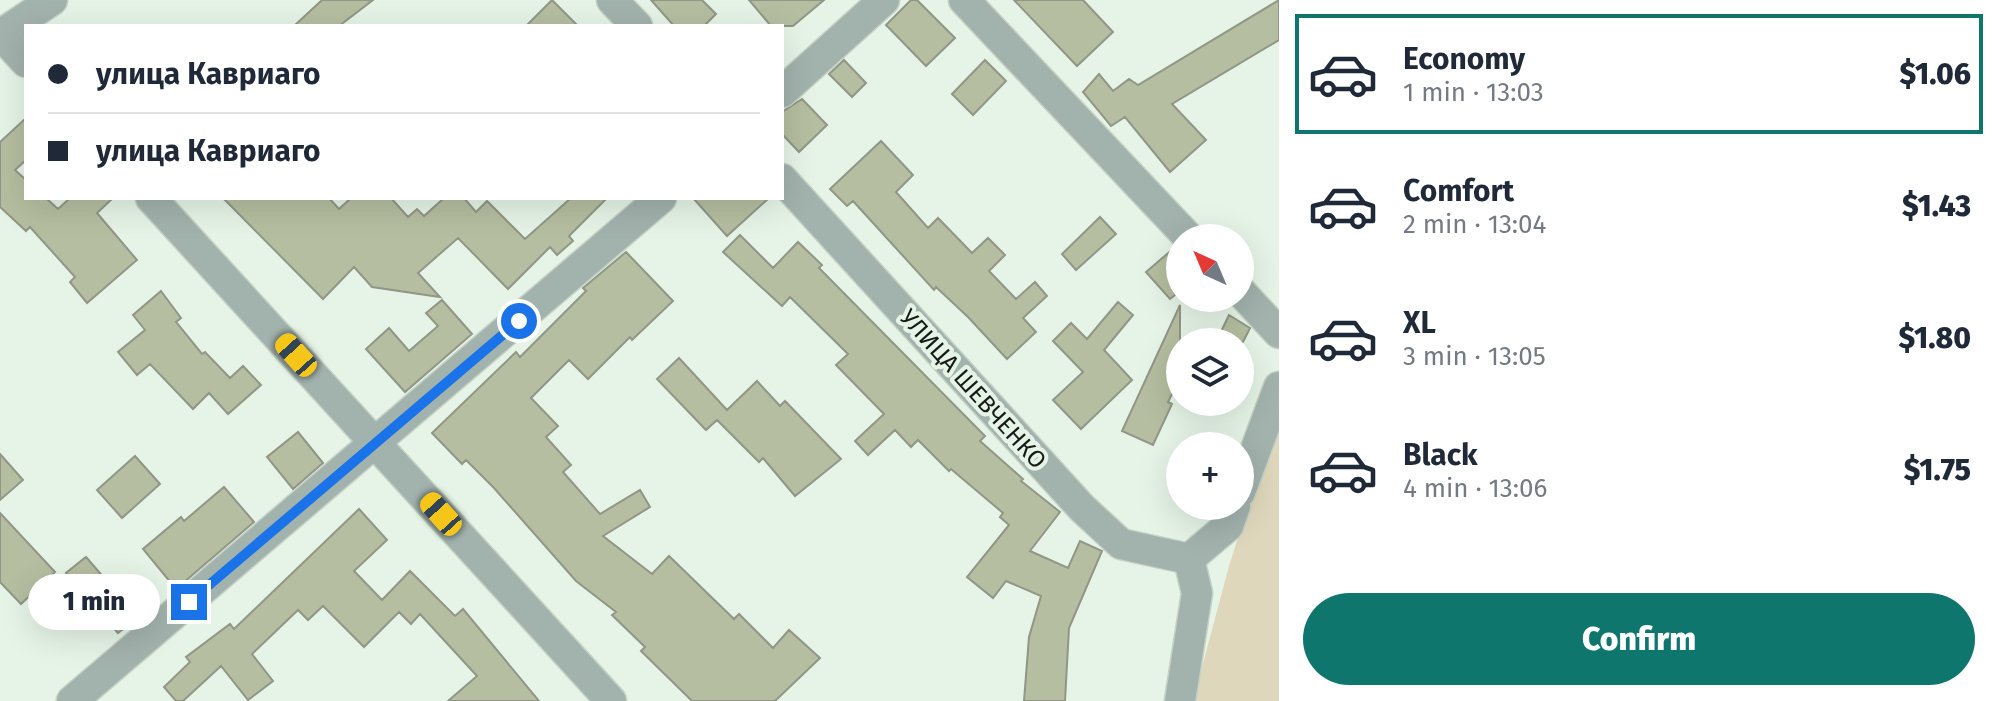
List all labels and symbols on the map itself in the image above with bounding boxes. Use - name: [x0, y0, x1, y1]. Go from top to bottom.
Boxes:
- north arrow: [1166, 224, 1254, 312]
- route start: [501, 303, 537, 339]
- street label: УЛИЦА ШЕВЧЕНКО: [894, 304, 1052, 474]
- car: [271, 329, 321, 381]
- car: [416, 488, 466, 540]
- callout: 1 min: [29, 574, 161, 630]
- route end: [171, 584, 207, 620]

